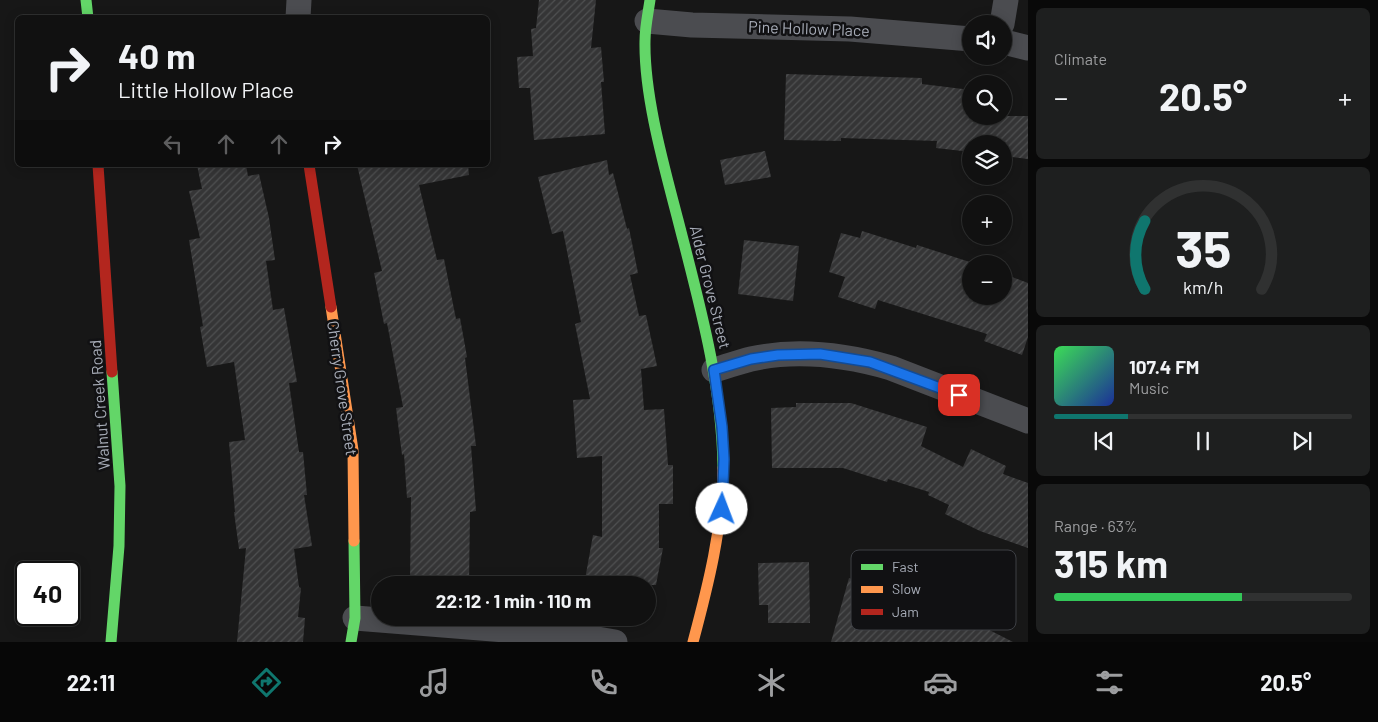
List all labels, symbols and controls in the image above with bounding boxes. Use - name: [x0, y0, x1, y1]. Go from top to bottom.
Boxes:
- map controls: [962, 15, 1012, 305]
- button: sound: [962, 15, 1012, 65]
- street label: Pine Hollow Place: [748, 16, 870, 40]
- text: 40 m: [118, 34, 195, 76]
- icon: right: [35, 35, 100, 100]
- text: Climate: [1054, 49, 1107, 68]
- text: 20.5°: [1159, 73, 1247, 119]
- button: search: [962, 75, 1012, 125]
- text: Little Hollow Place: [118, 76, 294, 102]
- text: −: [1054, 80, 1068, 114]
- text: +: [1338, 80, 1352, 114]
- icon: left: [159, 130, 187, 158]
- icon: ahead: [212, 130, 240, 158]
- icon: ahead: [265, 130, 293, 158]
- icon: right: [318, 130, 346, 158]
- button: layers: [962, 135, 1012, 185]
- button: +: [962, 195, 1012, 245]
- text: 35: [1175, 216, 1231, 278]
- street label: Alder Grove Street: [686, 223, 736, 351]
- button: −: [962, 255, 1012, 305]
- text: km/h: [1183, 276, 1223, 298]
- street label: Cherry Grove Street: [324, 319, 362, 457]
- street label: Walnut Creek Road: [85, 339, 113, 471]
- text: 107.4 FM: [1129, 355, 1199, 378]
- pin: [938, 374, 980, 416]
- text: Music: [1129, 378, 1169, 397]
- icon: arrive: [945, 381, 973, 409]
- icon: previous: [1090, 427, 1118, 455]
- icon: pause: [1189, 427, 1217, 455]
- icon: next: [1288, 427, 1316, 455]
- position arrow: [695, 482, 747, 534]
- text: Range · 63%: [1054, 516, 1138, 535]
- text: 315 km: [1054, 540, 1168, 586]
- legend: [851, 550, 1016, 630]
- text: Fast: [892, 558, 918, 575]
- speed limit sign: 40: [15, 561, 80, 626]
- text: Slow: [892, 580, 921, 597]
- text: 22:12 · 1 min · 110 m: [436, 589, 591, 612]
- text: Jam: [892, 603, 919, 620]
- icon: directions: [249, 665, 284, 700]
- icon: music: [417, 665, 452, 700]
- icon: phone: [586, 665, 621, 700]
- icon: climate: [754, 665, 789, 700]
- icon: car: [923, 665, 958, 700]
- icon: filters: [1092, 665, 1127, 700]
- text: 22:11: [67, 669, 115, 695]
- text: 20.5°: [1260, 669, 1311, 695]

